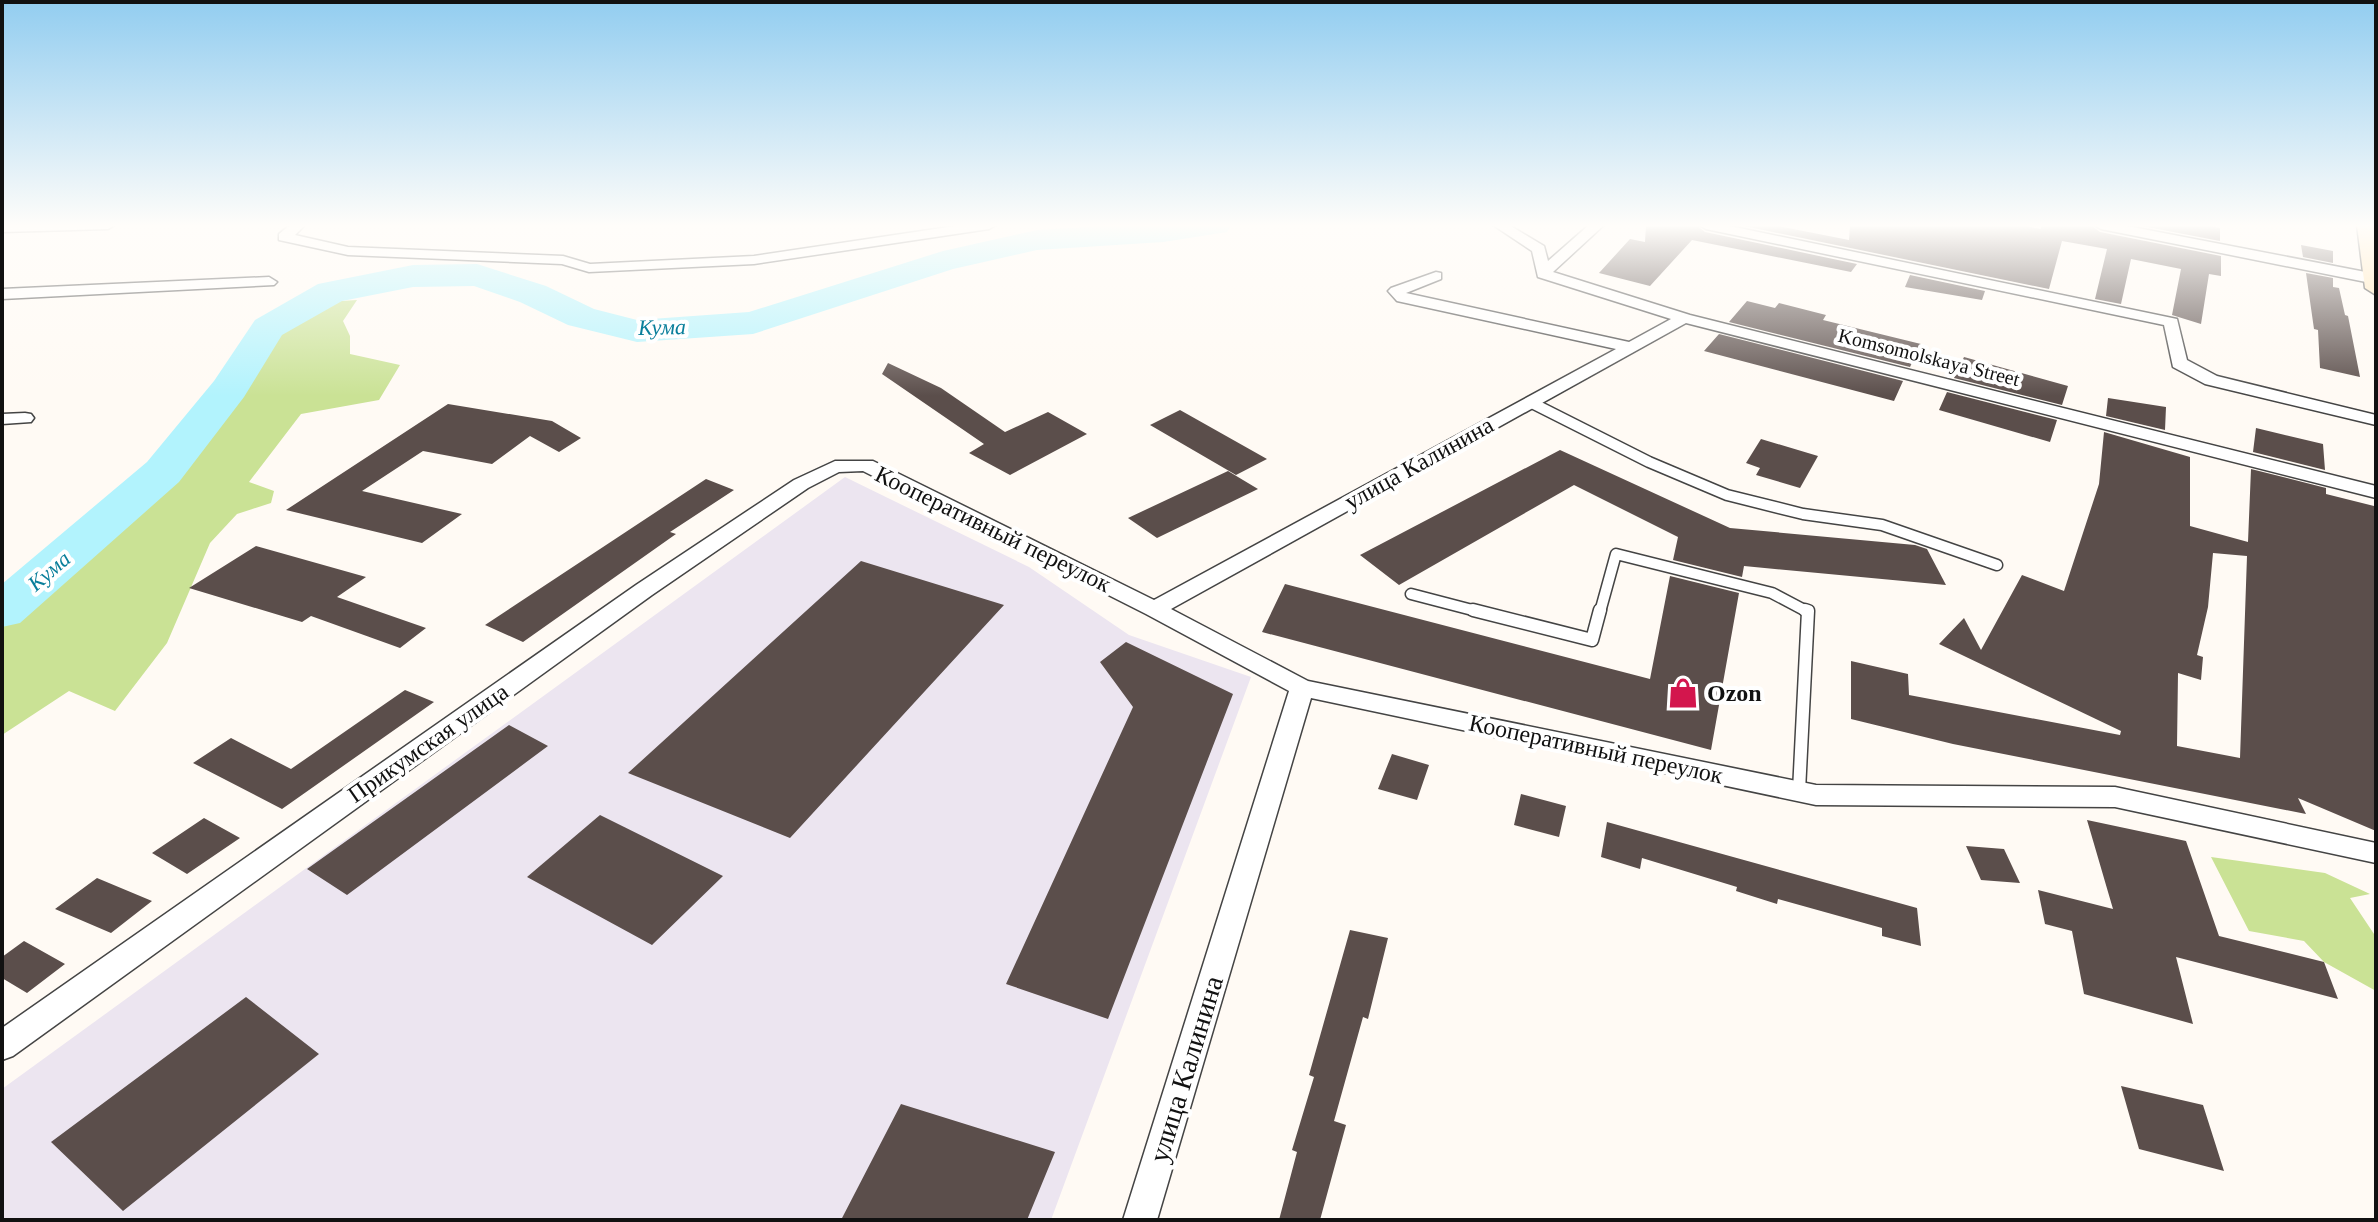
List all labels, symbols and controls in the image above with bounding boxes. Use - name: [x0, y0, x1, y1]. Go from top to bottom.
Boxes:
- water label: Кума: [637, 314, 686, 340]
- street label: Komsomolskaya Street: [1836, 324, 2022, 391]
- street label: улица Калинина: [1340, 411, 1498, 515]
- street label: Кооперативный переулок: [871, 461, 1115, 598]
- water label: Кума: [22, 546, 75, 597]
- shop icon: Ozon: [1666, 676, 1700, 710]
- street label: Прикумская улица: [343, 678, 513, 808]
- place label: Ozon: [1707, 680, 1762, 706]
- street label: Кооперативный переулок: [1467, 709, 1726, 789]
- street label: улица Калинина: [1143, 971, 1229, 1166]

